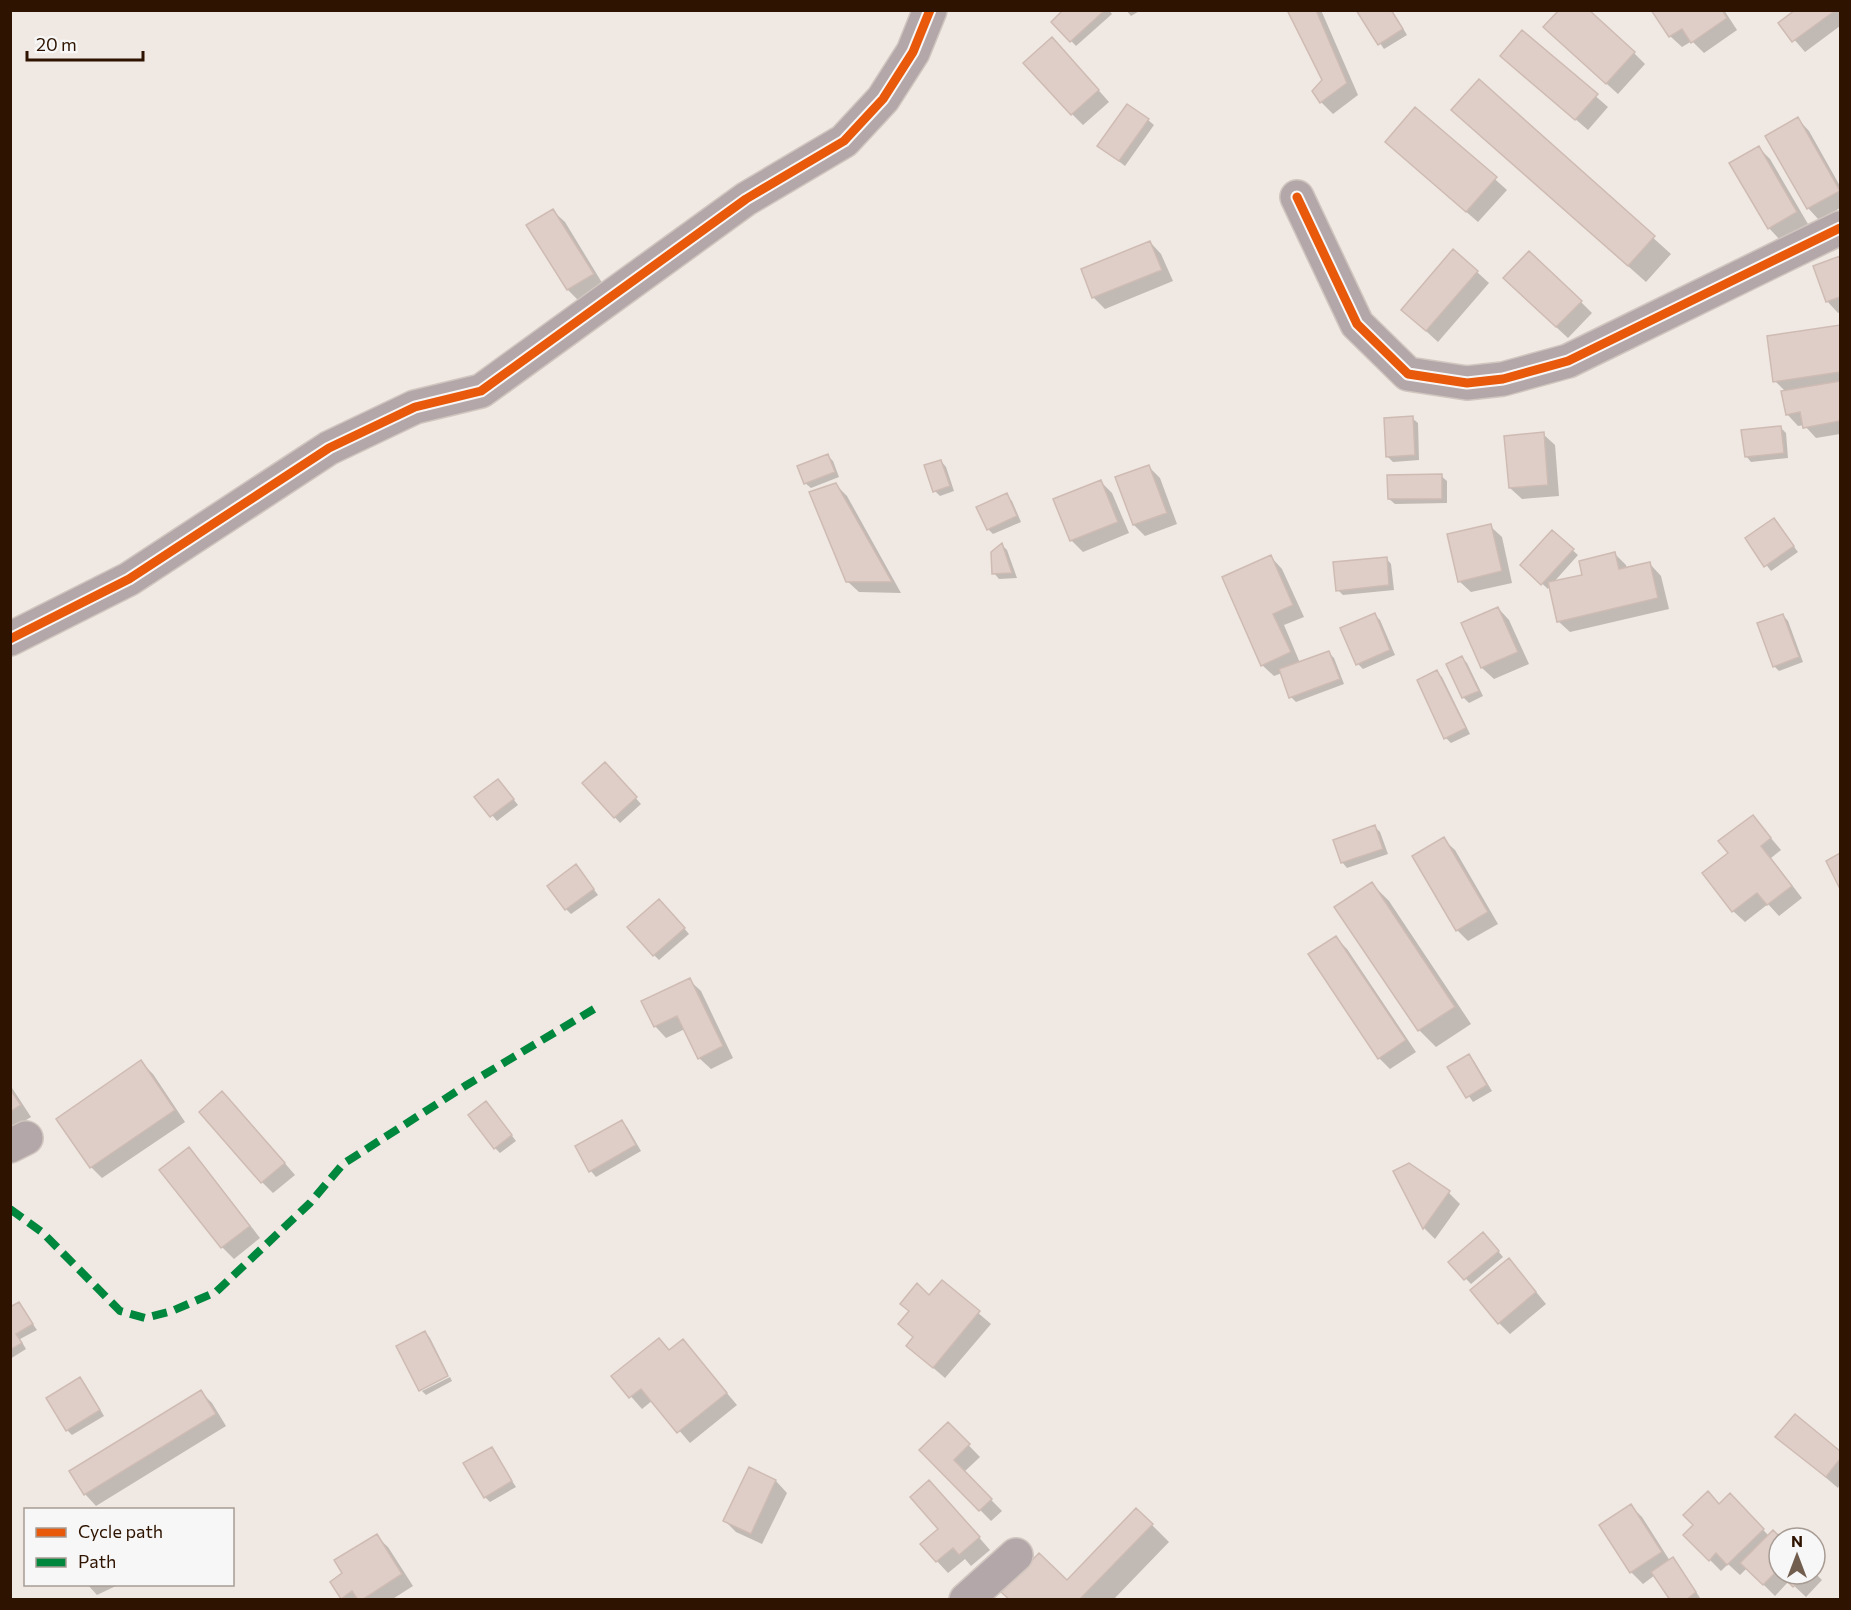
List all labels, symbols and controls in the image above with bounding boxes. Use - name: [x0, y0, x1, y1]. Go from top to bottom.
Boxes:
- scale bar: [27, 24, 142, 62]
- text: 20 m: [36, 33, 77, 55]
- legend: [24, 1508, 234, 1586]
- text: Cycle path: [78, 1520, 163, 1542]
- north arrow: [1767, 1526, 1827, 1586]
- text: N: [1791, 1531, 1803, 1550]
- text: Path: [78, 1550, 116, 1572]

